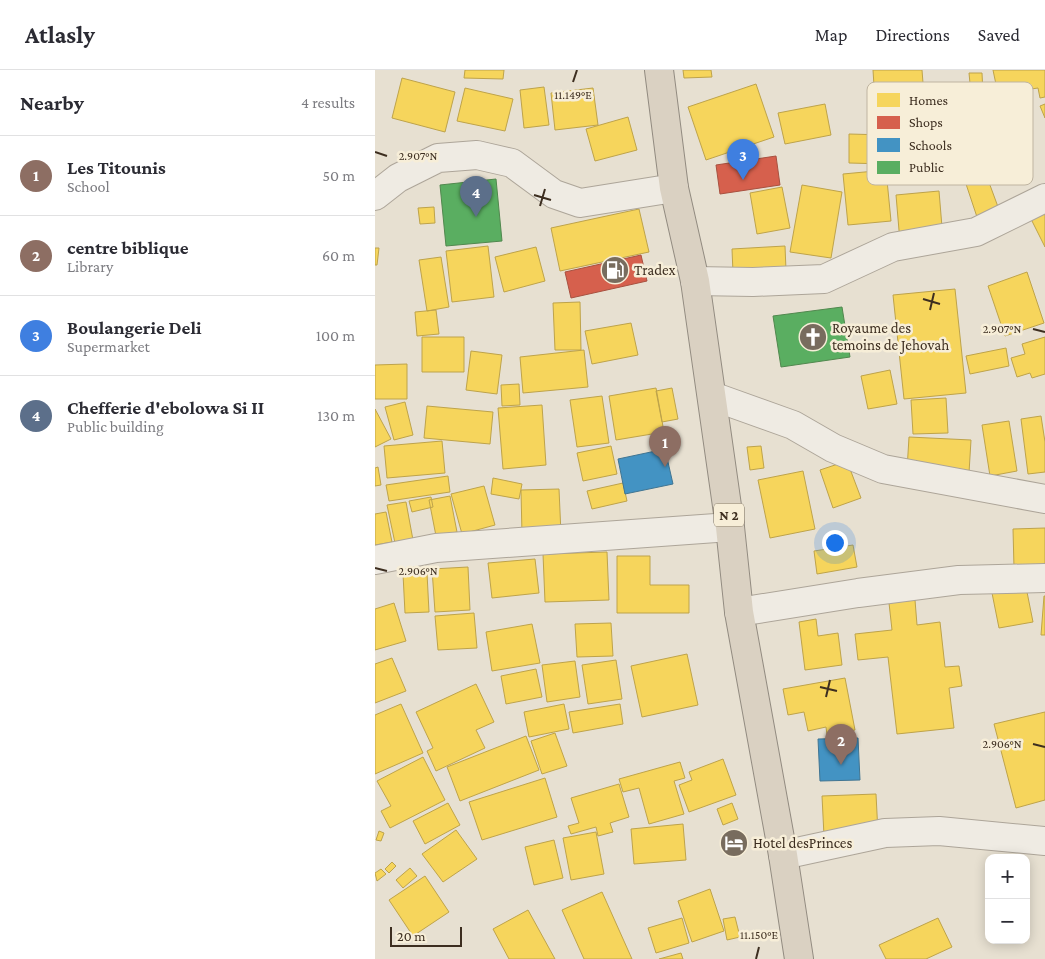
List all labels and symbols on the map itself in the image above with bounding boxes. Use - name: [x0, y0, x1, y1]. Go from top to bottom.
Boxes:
- legend: [867, 82, 1033, 185]
- text: 11.149°E: [554, 88, 592, 102]
- text: Homes: [909, 92, 948, 108]
- text: Shops: [909, 114, 943, 130]
- text: Schools: [909, 137, 952, 153]
- pin: 3: [727, 139, 759, 180]
- text: 2.907°N: [399, 149, 437, 163]
- text: Public: [909, 159, 944, 175]
- pin: 4: [460, 176, 492, 217]
- fuel station icon: Tradex: [600, 255, 630, 285]
- place label: Tradex: [634, 262, 676, 278]
- place label: Royaume des temoins de Jehovah: [832, 320, 949, 354]
- church icon: Royaume des temoins de Jehovah: [798, 322, 828, 352]
- text: 2.907°N: [983, 322, 1021, 336]
- pin: 1: [649, 426, 681, 467]
- road number: N 2: [714, 504, 744, 526]
- your location: [822, 530, 848, 556]
- text: 2.906°N: [398, 564, 438, 578]
- pin: 2: [825, 724, 857, 765]
- text: 2.906°N: [982, 737, 1022, 751]
- hotel icon: Hotel desPrinces: [719, 828, 749, 858]
- place label: Hotel desPrinces: [753, 835, 852, 851]
- scale bar: [390, 924, 463, 947]
- text: 11.150°E: [740, 928, 778, 942]

